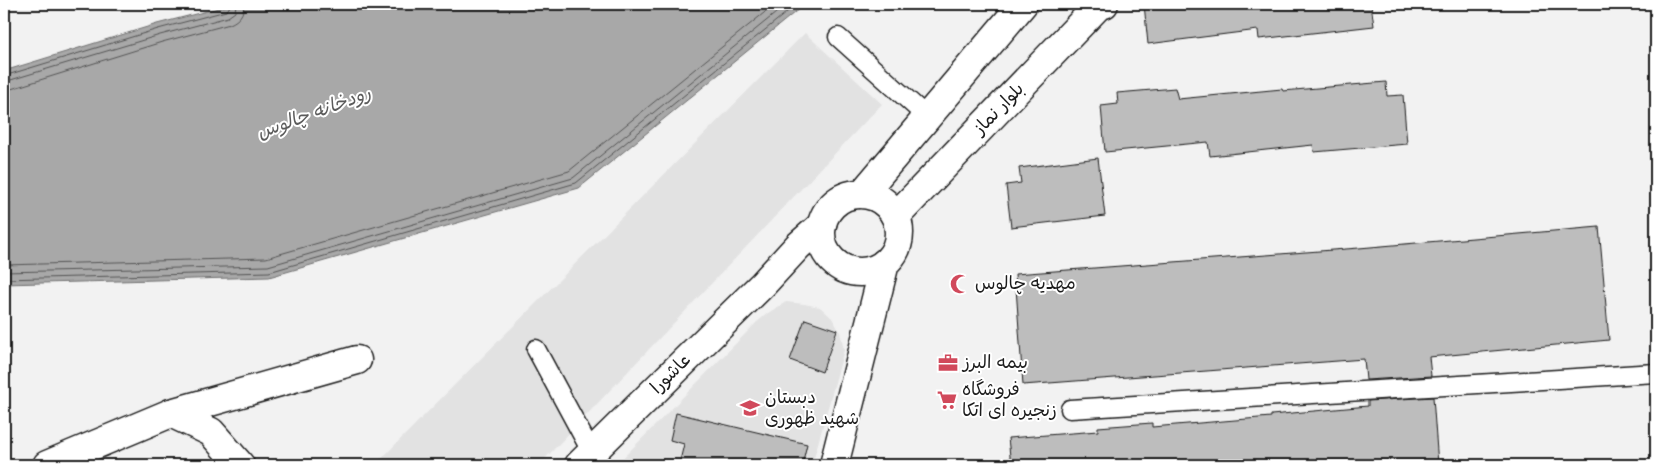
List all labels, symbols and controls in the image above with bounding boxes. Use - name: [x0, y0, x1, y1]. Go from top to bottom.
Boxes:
- street label: بلوار نماز: [967, 78, 1030, 142]
- water label: رودخانه چالوس: [254, 81, 374, 145]
- place label: مهدیه چالوس: [975, 272, 1076, 296]
- mosque icon: مهدیه چالوس: [949, 273, 971, 295]
- street label: عاشورا: [645, 348, 697, 400]
- place label: بیمه البرز: [961, 351, 1028, 375]
- office icon: بیمه البرز: [937, 352, 959, 374]
- place label: فروشگاه زنجیره ای اتکا: [962, 378, 1057, 423]
- place label: دبستان شهید ظهوری: [765, 386, 859, 431]
- supermarket icon: فروشگاه زنجیره ای اتکا: [936, 389, 958, 411]
- school or university icon: دبستان شهید ظهوری: [739, 397, 761, 419]

